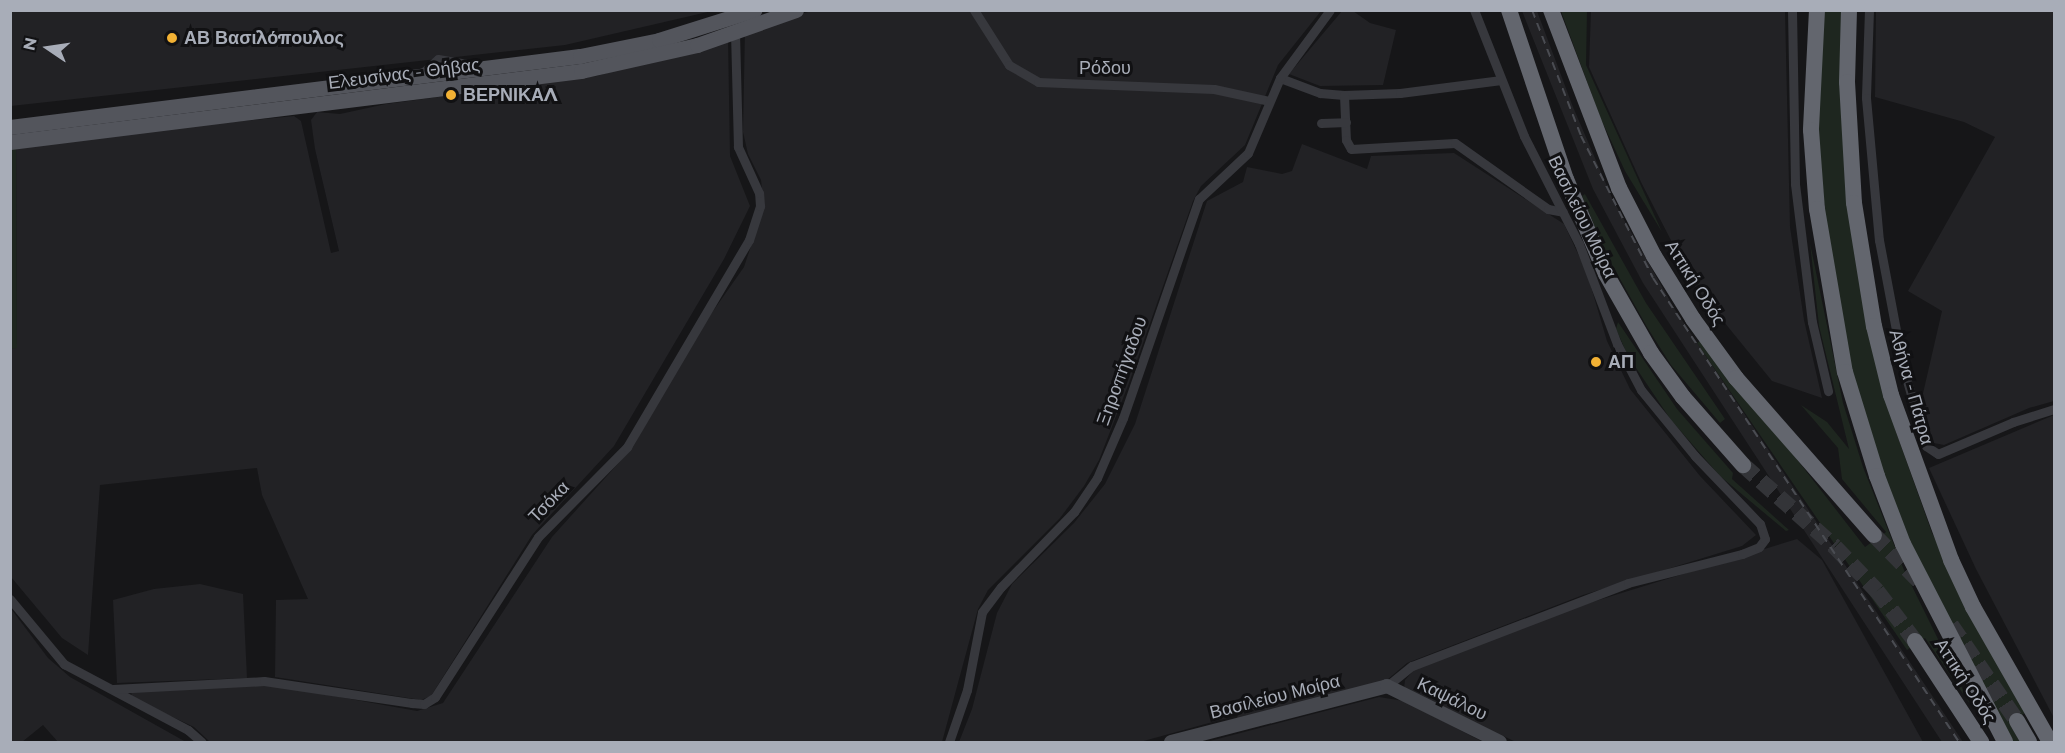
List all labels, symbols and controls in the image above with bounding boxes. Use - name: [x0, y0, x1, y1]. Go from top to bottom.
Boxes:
- north arrow: [18, 18, 78, 78]
- place label: ΑΒ Βασιλόπουλος: [184, 27, 344, 49]
- marker: ΑΒ Βασιλόπουλος: [165, 31, 179, 45]
- text: N: [19, 35, 41, 52]
- street label: Ελευσίνας - Θήβας: [327, 54, 481, 94]
- street label: Ρόδου: [1079, 57, 1131, 79]
- place label: ΒΕΡΝΙΚΑΛ: [463, 84, 557, 106]
- marker: ΒΕΡΝΙΚΑΛ: [444, 88, 458, 102]
- street label: Βασιλείου Μοίρα: [1543, 152, 1621, 282]
- street label: Αττική Οδός: [1660, 236, 1730, 330]
- street label: Ξηροπήγαδου: [1092, 314, 1152, 428]
- street label: Αθήνα - Πάτρα: [1884, 327, 1938, 447]
- place label: ΑΠ: [1608, 351, 1634, 373]
- marker: ΑΠ: [1589, 355, 1603, 369]
- street label: Τσόκα: [524, 477, 574, 527]
- street label: Αττική Οδός: [1930, 635, 2000, 727]
- street label: Βασιλείου Μοίρα: [1208, 670, 1342, 724]
- street label: Καψάλου: [1414, 673, 1490, 725]

